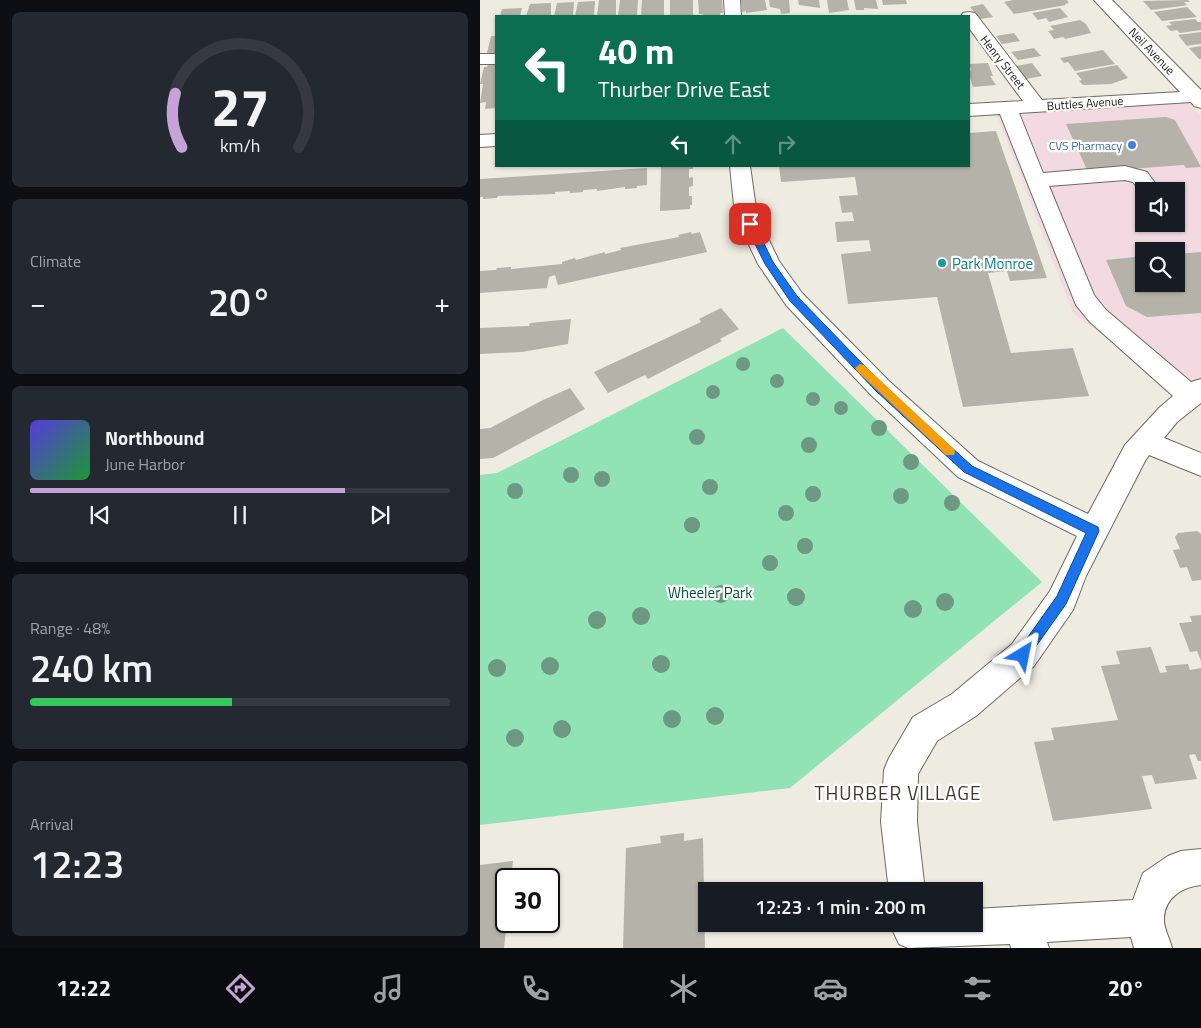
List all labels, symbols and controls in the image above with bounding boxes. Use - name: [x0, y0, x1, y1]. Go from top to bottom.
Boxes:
- street label: Neil Avenue: [1124, 23, 1180, 79]
- text: 40 m: [598, 24, 674, 78]
- street label: Henry Street: [976, 31, 1031, 94]
- icon: left: [515, 35, 580, 100]
- text: 27: [211, 67, 269, 146]
- text: Thurber Drive East: [598, 72, 770, 106]
- street label: Buttles Avenue: [1046, 91, 1124, 115]
- icon: left: [666, 130, 694, 158]
- icon: ahead: [719, 130, 747, 158]
- icon: right: [772, 130, 800, 158]
- text: km/h: [220, 132, 260, 159]
- place label: CVS Pharmacy: [1049, 136, 1122, 155]
- marker: CVS Pharmacy: [1126, 139, 1138, 151]
- map controls: [1135, 182, 1185, 292]
- button: sound: [1135, 182, 1185, 232]
- pin: [729, 203, 771, 245]
- icon: arrive: [736, 210, 764, 238]
- button: search: [1135, 242, 1185, 292]
- text: Climate: [30, 249, 81, 273]
- place label: Park Monroe: [952, 252, 1033, 275]
- marker: Park Monroe: [936, 257, 948, 269]
- text: 20°: [208, 273, 272, 331]
- text: −: [30, 281, 46, 324]
- text: +: [434, 281, 450, 324]
- text: Northbound: [105, 423, 205, 452]
- text: June Harbor: [105, 452, 185, 476]
- icon: previous: [86, 501, 114, 529]
- icon: pause: [226, 501, 254, 529]
- icon: next: [366, 501, 394, 529]
- park label: Wheeler Park: [668, 581, 752, 604]
- text: Range · 48%: [30, 616, 110, 640]
- position arrow: [996, 628, 1048, 680]
- text: 240 km: [30, 639, 153, 697]
- district label: THURBER VILLAGE: [814, 778, 982, 807]
- text: Arrival: [30, 812, 73, 836]
- text: 12:23: [30, 835, 124, 893]
- speed limit sign: 30: [495, 868, 560, 933]
- text: 12:23 · 1 min · 200 m: [755, 892, 926, 921]
- text: 12:22: [56, 971, 111, 1005]
- icon: directions: [223, 971, 258, 1006]
- icon: music: [371, 971, 406, 1006]
- icon: phone: [518, 971, 553, 1006]
- icon: climate: [666, 971, 701, 1006]
- icon: car: [813, 971, 848, 1006]
- icon: filters: [960, 971, 995, 1006]
- text: 20°: [1108, 971, 1145, 1005]

